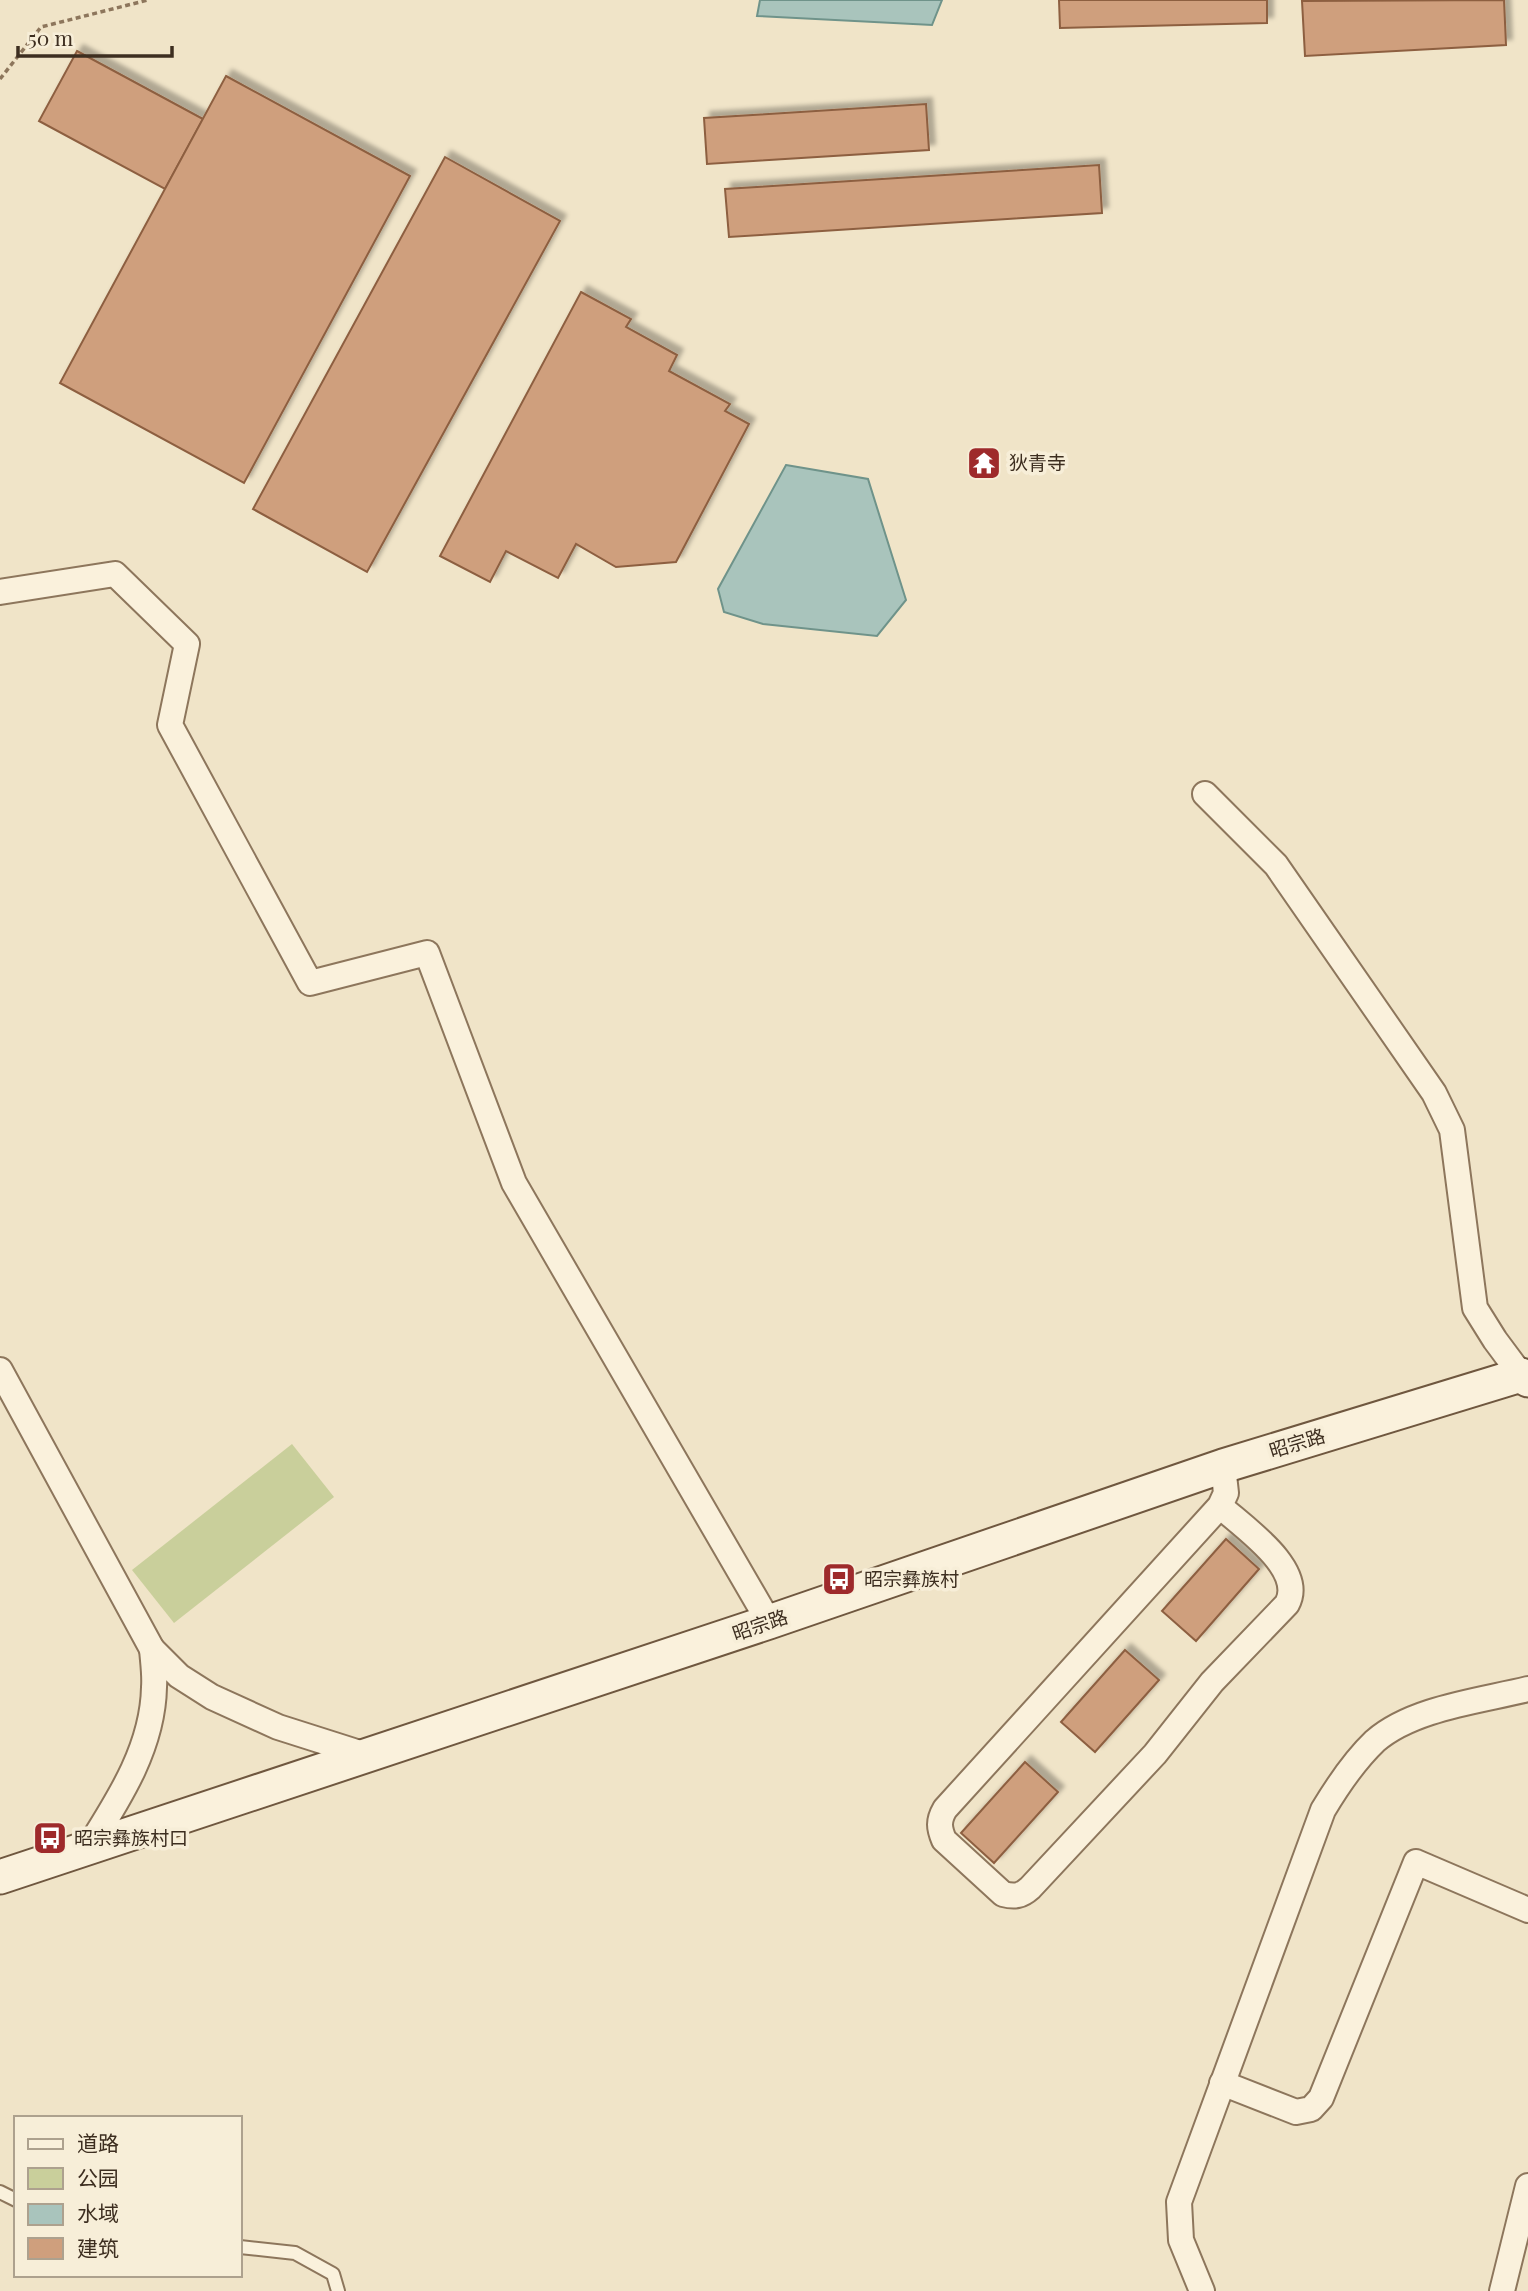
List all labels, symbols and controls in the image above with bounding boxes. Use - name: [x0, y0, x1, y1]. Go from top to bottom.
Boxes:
- scale bar: [18, 14, 172, 58]
- text: 50 m: [28, 23, 74, 51]
- temple icon: 狄青寺: [965, 444, 1003, 482]
- place label: 狄青寺: [1009, 449, 1066, 475]
- street label: 昭宗路: [1266, 1421, 1328, 1463]
- bus stop icon: 昭宗彝族村: [820, 1560, 858, 1598]
- place label: 昭宗彝族村: [864, 1565, 959, 1591]
- street label: 昭宗路: [728, 1602, 791, 1646]
- bus stop icon: 昭宗彝族村口: [31, 1819, 69, 1857]
- place label: 昭宗彝族村口: [74, 1824, 188, 1850]
- legend: [14, 2116, 242, 2277]
- text: 道路: [77, 2128, 119, 2156]
- text: 公园: [77, 2163, 119, 2191]
- text: 水域: [77, 2198, 119, 2226]
- text: 建筑: [77, 2233, 119, 2261]

